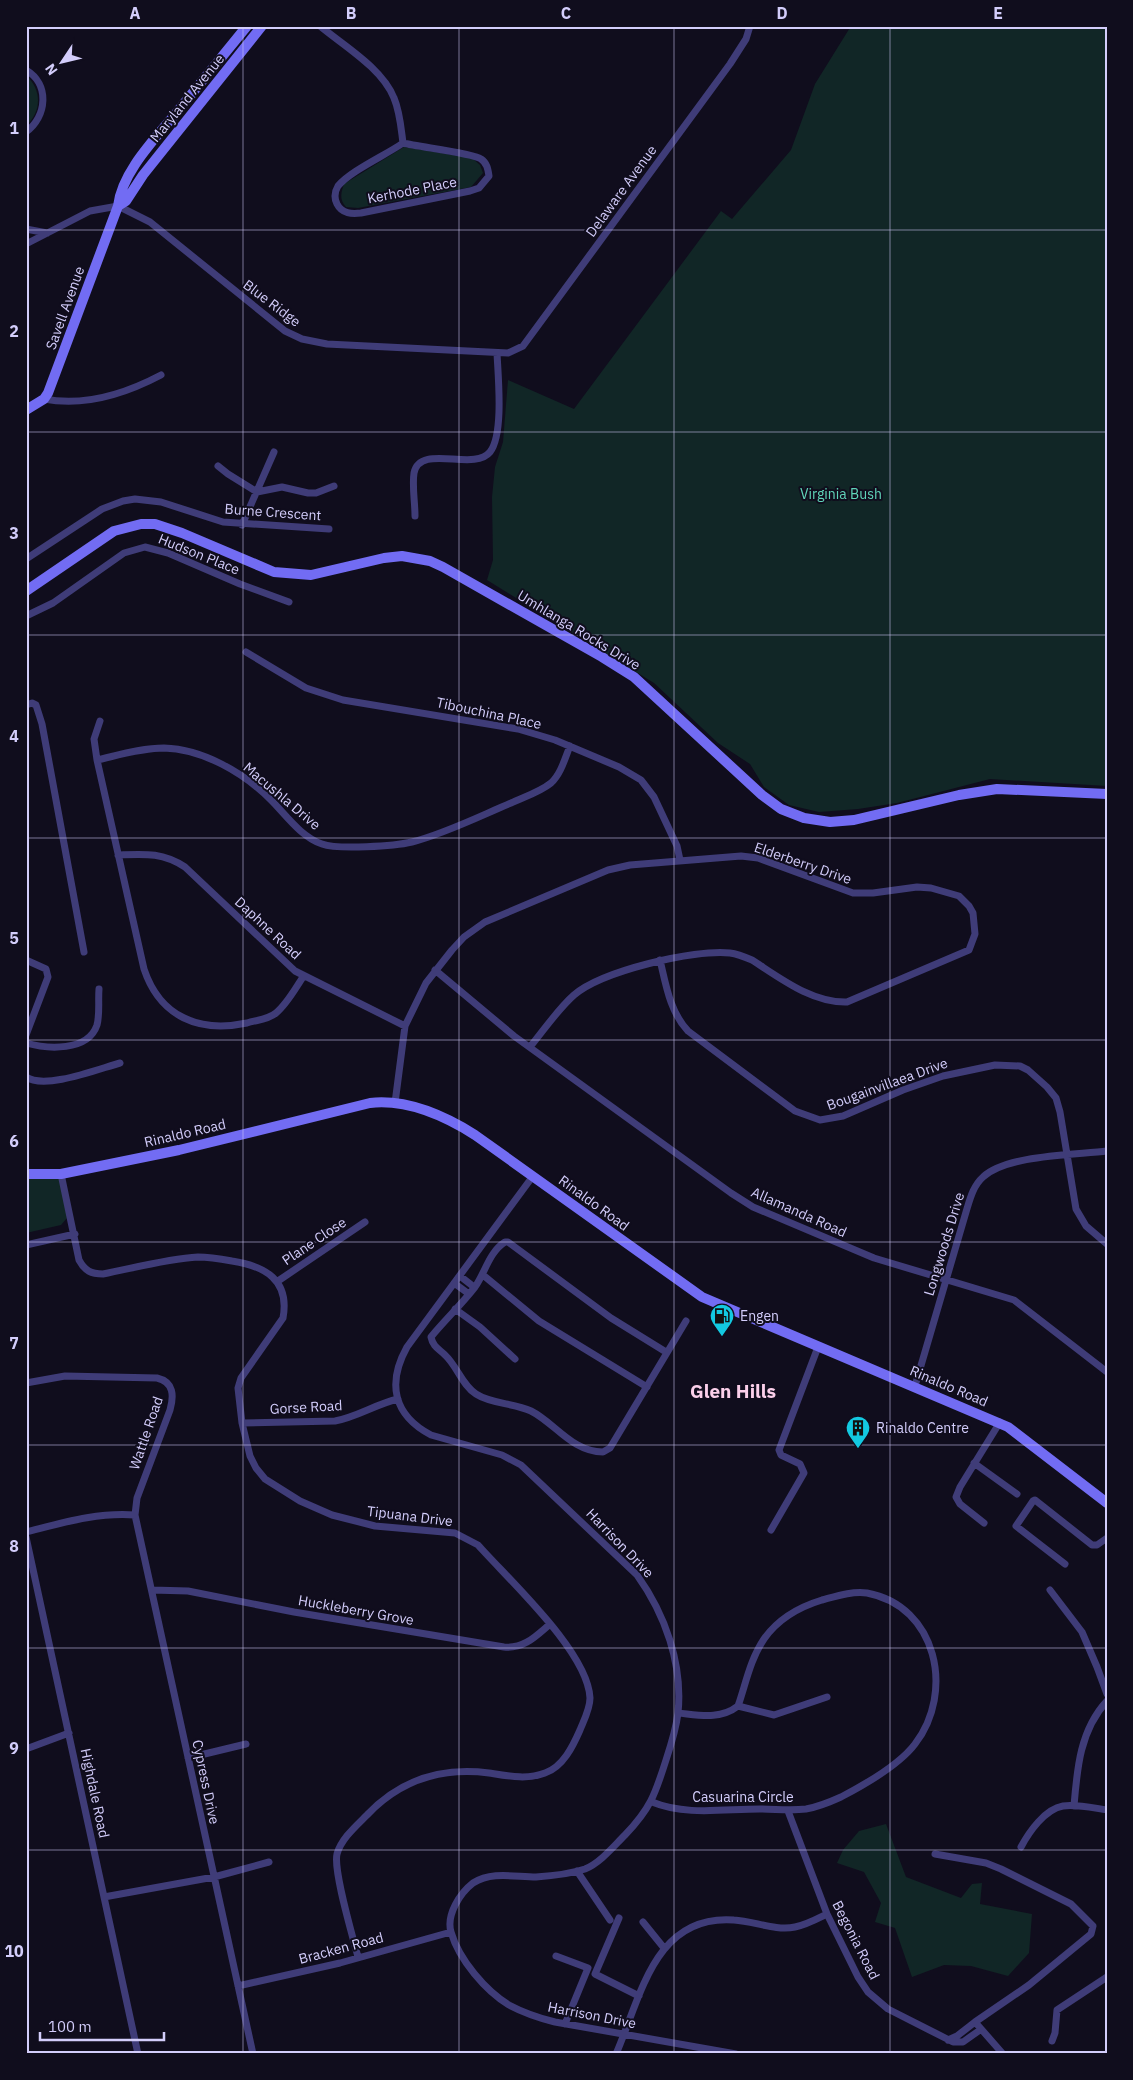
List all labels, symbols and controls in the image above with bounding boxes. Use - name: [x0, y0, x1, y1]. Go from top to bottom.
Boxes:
- text: A: [130, 3, 141, 23]
- text: B: [346, 3, 357, 23]
- text: C: [561, 3, 571, 23]
- text: D: [776, 3, 788, 23]
- text: E: [993, 3, 1003, 23]
- north arrow: [38, 38, 88, 88]
- street label: Maryland Avenue: [146, 50, 228, 146]
- text: N: [41, 60, 62, 79]
- text: 1: [9, 118, 19, 138]
- street label: Delaware Avenue: [582, 141, 661, 240]
- street label: Kerhode Place: [366, 172, 459, 207]
- street label: Savell Avenue: [42, 263, 89, 352]
- street label: Blue Ridge: [240, 276, 305, 331]
- text: 2: [9, 321, 19, 341]
- park label: Virginia Bush: [800, 485, 882, 503]
- street label: Burne Crescent: [224, 500, 322, 524]
- text: 3: [9, 523, 19, 543]
- street label: Hudson Place: [156, 529, 243, 579]
- street label: Umhlanga Rocks Drive: [514, 586, 644, 674]
- street label: Tibouchina Place: [435, 693, 544, 733]
- text: 4: [9, 726, 19, 746]
- street label: Macushla Drive: [240, 758, 325, 834]
- street label: Elderberry Drive: [752, 838, 854, 888]
- street label: Daphne Road: [231, 893, 305, 963]
- text: 5: [9, 928, 19, 948]
- street label: Bougainvillaea Drive: [824, 1054, 950, 1114]
- street label: Rinaldo Road: [142, 1115, 228, 1151]
- text: 6: [9, 1131, 19, 1151]
- street label: Rinaldo Road: [555, 1171, 633, 1235]
- street label: Allamanda Road: [748, 1183, 850, 1241]
- street label: Longwoods Drive: [920, 1190, 968, 1298]
- street label: Plane Close: [278, 1213, 350, 1269]
- fuel station icon: Engen: [709, 1303, 735, 1337]
- place label: Engen: [740, 1307, 779, 1325]
- text: 7: [9, 1333, 19, 1353]
- street label: Rinaldo Road: [907, 1361, 991, 1411]
- district label: Glen Hills: [690, 1379, 776, 1403]
- street label: Wattle Road: [125, 1394, 167, 1472]
- street label: Gorse Road: [269, 1396, 343, 1418]
- building icon: Rinaldo Centre: [845, 1415, 871, 1449]
- place label: Rinaldo Centre: [876, 1419, 969, 1437]
- street label: Tipuana Drive: [366, 1502, 454, 1530]
- street label: Harrison Drive: [582, 1505, 658, 1582]
- text: 8: [9, 1536, 19, 1556]
- street label: Huckleberry Grove: [297, 1591, 416, 1629]
- text: 9: [9, 1738, 19, 1758]
- street label: Cypress Drive: [188, 1738, 224, 1826]
- street label: Highdale Road: [77, 1746, 113, 1840]
- street label: Casuarina Circle: [692, 1788, 794, 1806]
- street label: Begonia Road: [828, 1897, 884, 1983]
- street label: Bracken Road: [297, 1928, 385, 1968]
- text: 10: [4, 1941, 24, 1961]
- street label: Harrison Drive: [546, 1998, 638, 2032]
- scale bar: [40, 2010, 164, 2042]
- text: 100 m: [48, 2017, 92, 2036]

